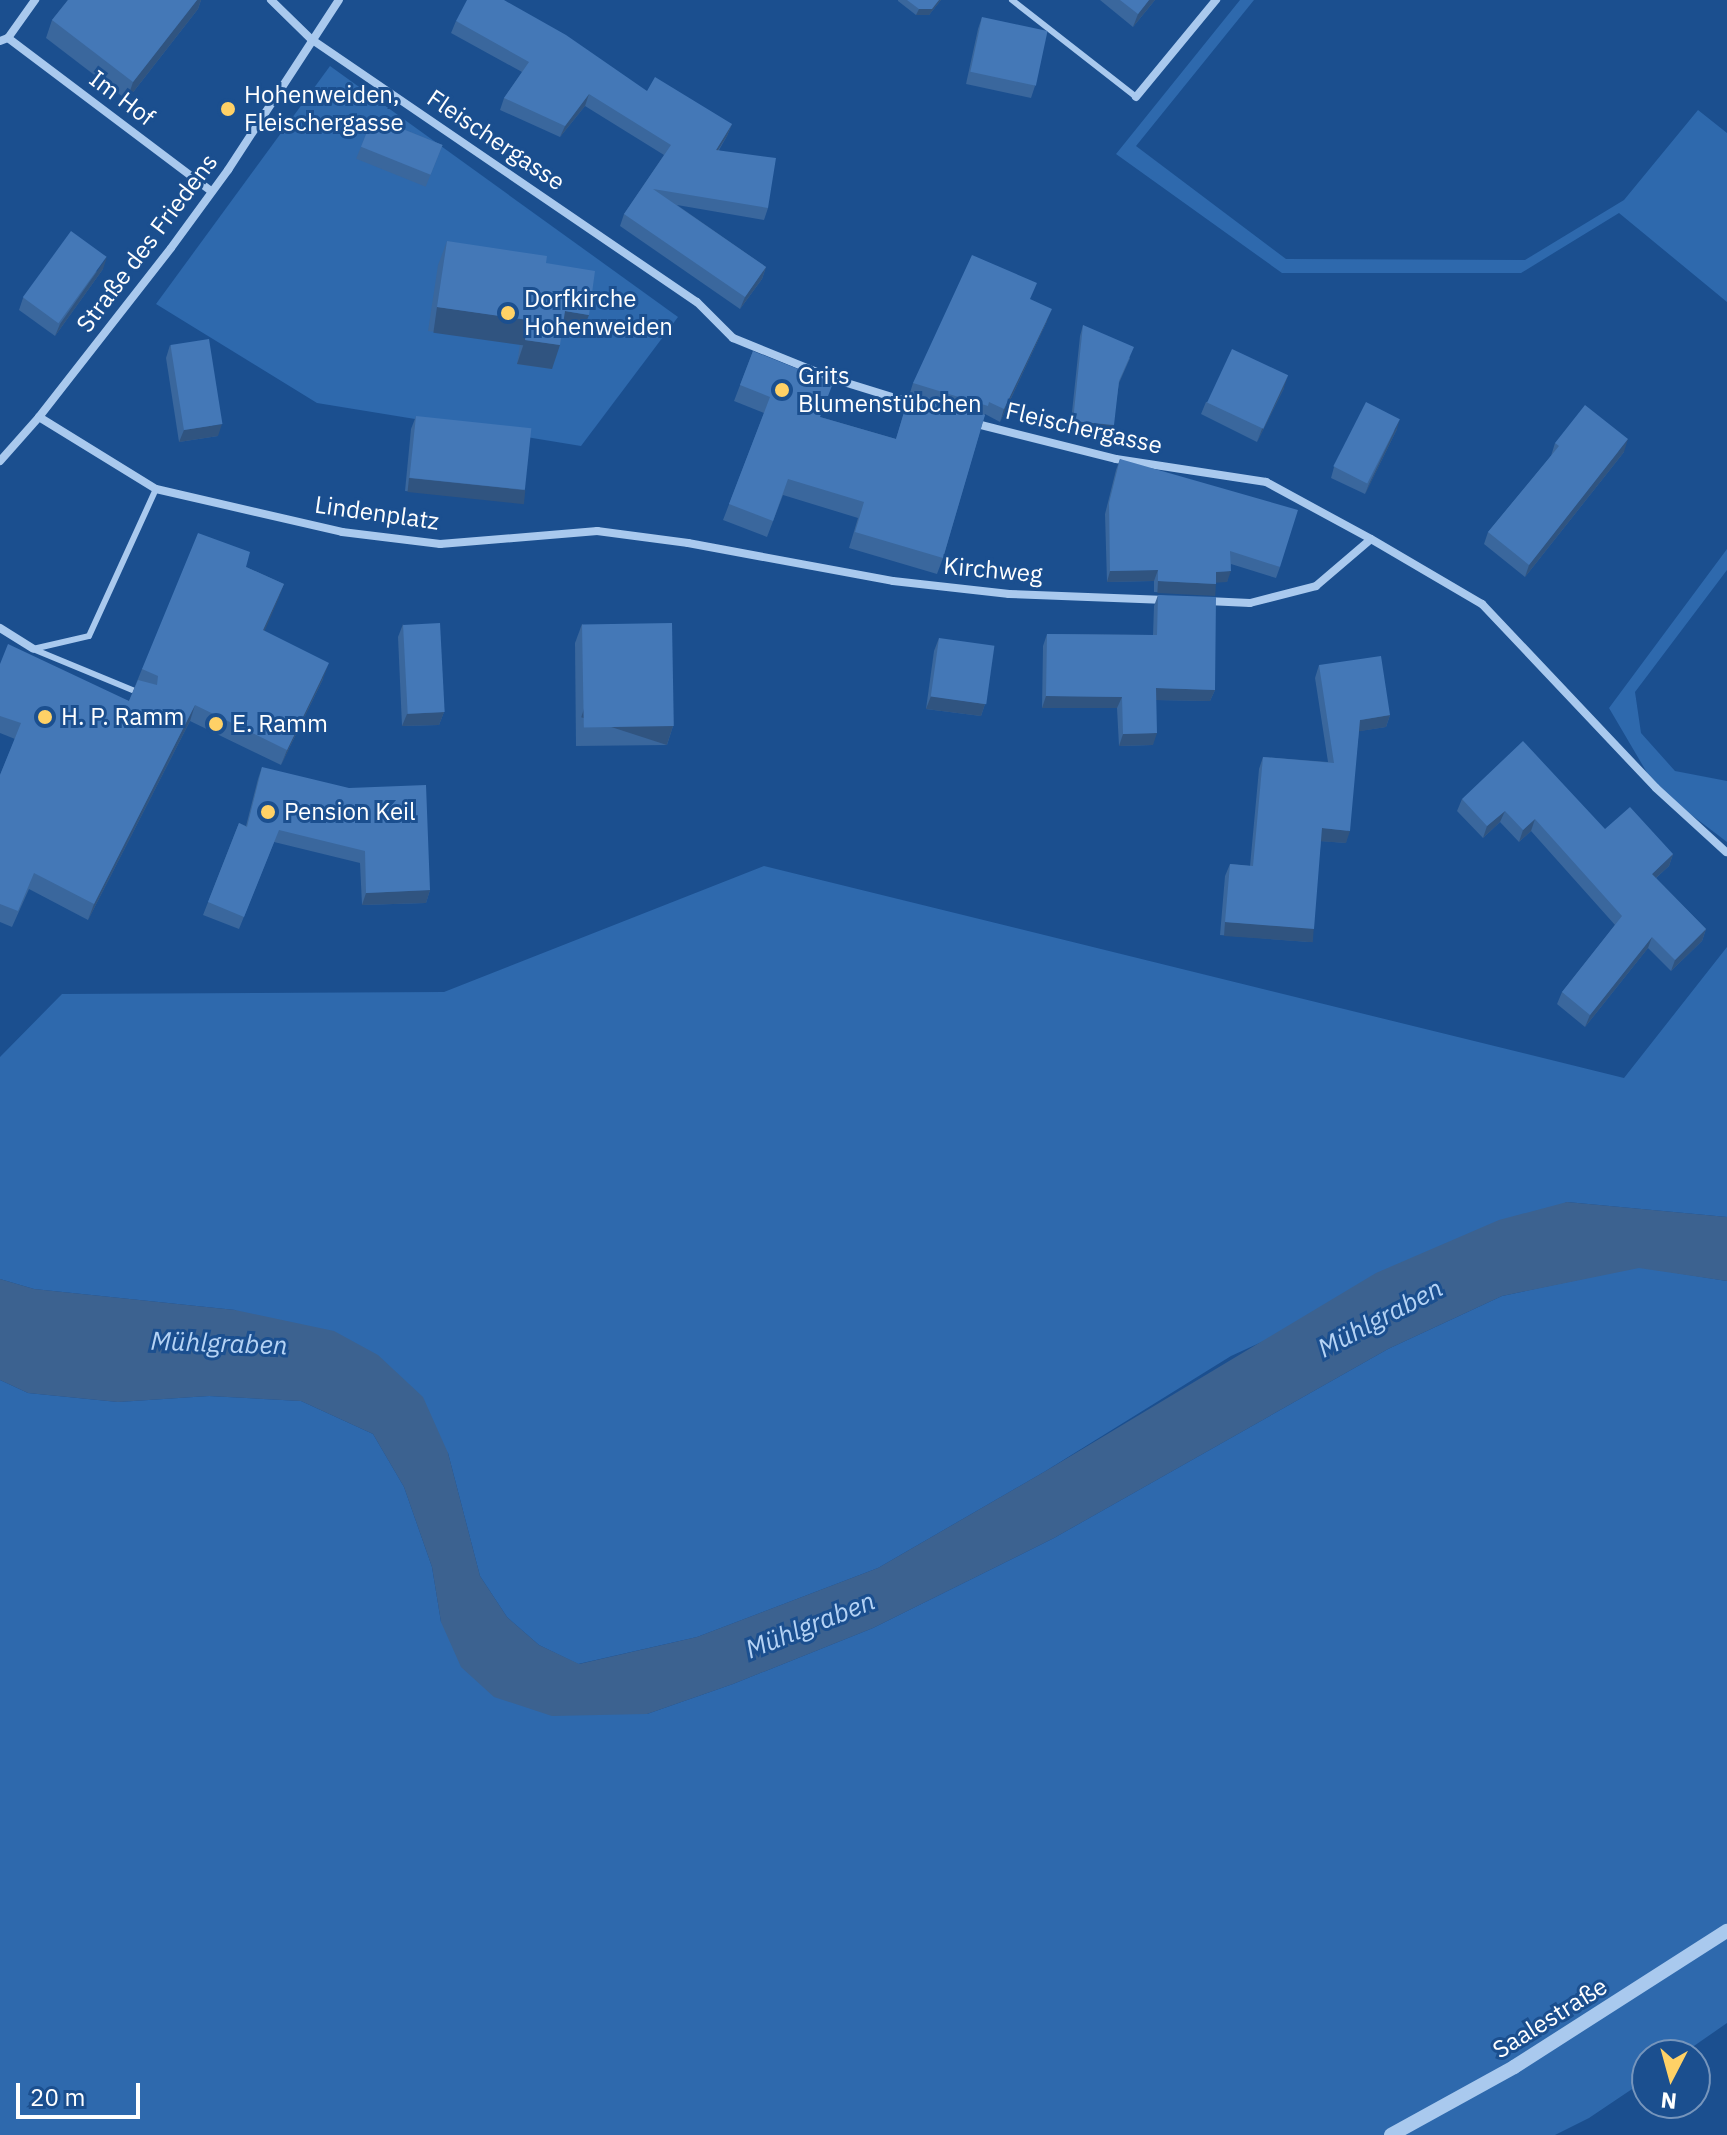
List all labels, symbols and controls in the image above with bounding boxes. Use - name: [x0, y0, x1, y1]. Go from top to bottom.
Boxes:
- street label: Im Hof: [84, 64, 160, 132]
- place label: Hohenweiden, Fleischergasse: [244, 81, 404, 137]
- street label: Fleischergasse: [422, 83, 570, 197]
- marker: Hohenweiden, Fleischergasse: [219, 100, 237, 118]
- street label: Straße des Friedens: [71, 148, 223, 338]
- place label: Dorfkirche Hohenweiden: [524, 285, 673, 341]
- marker: Dorfkirche Hohenweiden: [499, 304, 517, 322]
- place label: Grits Blumenstübchen: [798, 362, 982, 418]
- marker: Grits Blumenstübchen: [773, 381, 791, 399]
- street label: Fleischergasse: [1003, 396, 1165, 460]
- street label: Lindenplatz: [313, 490, 441, 536]
- street label: Kirchweg: [942, 551, 1044, 589]
- place label: H. P. Ramm: [61, 703, 184, 731]
- marker: H. P. Ramm: [36, 708, 54, 726]
- place label: E. Ramm: [232, 710, 328, 738]
- marker: E. Ramm: [207, 715, 225, 733]
- place label: Pension Keil: [284, 798, 416, 826]
- marker: Pension Keil: [259, 803, 277, 821]
- water label: Mühlgraben: [1312, 1272, 1448, 1364]
- water label: Mühlgraben: [150, 1325, 288, 1361]
- water label: Mühlgraben: [741, 1585, 879, 1665]
- street label: Saalestraße: [1488, 1972, 1612, 2064]
- north arrow: [1631, 2039, 1711, 2119]
- scale bar: [20, 2067, 144, 2117]
- text: 20 m: [30, 2081, 85, 2113]
- text: N: [1659, 2086, 1678, 2117]

